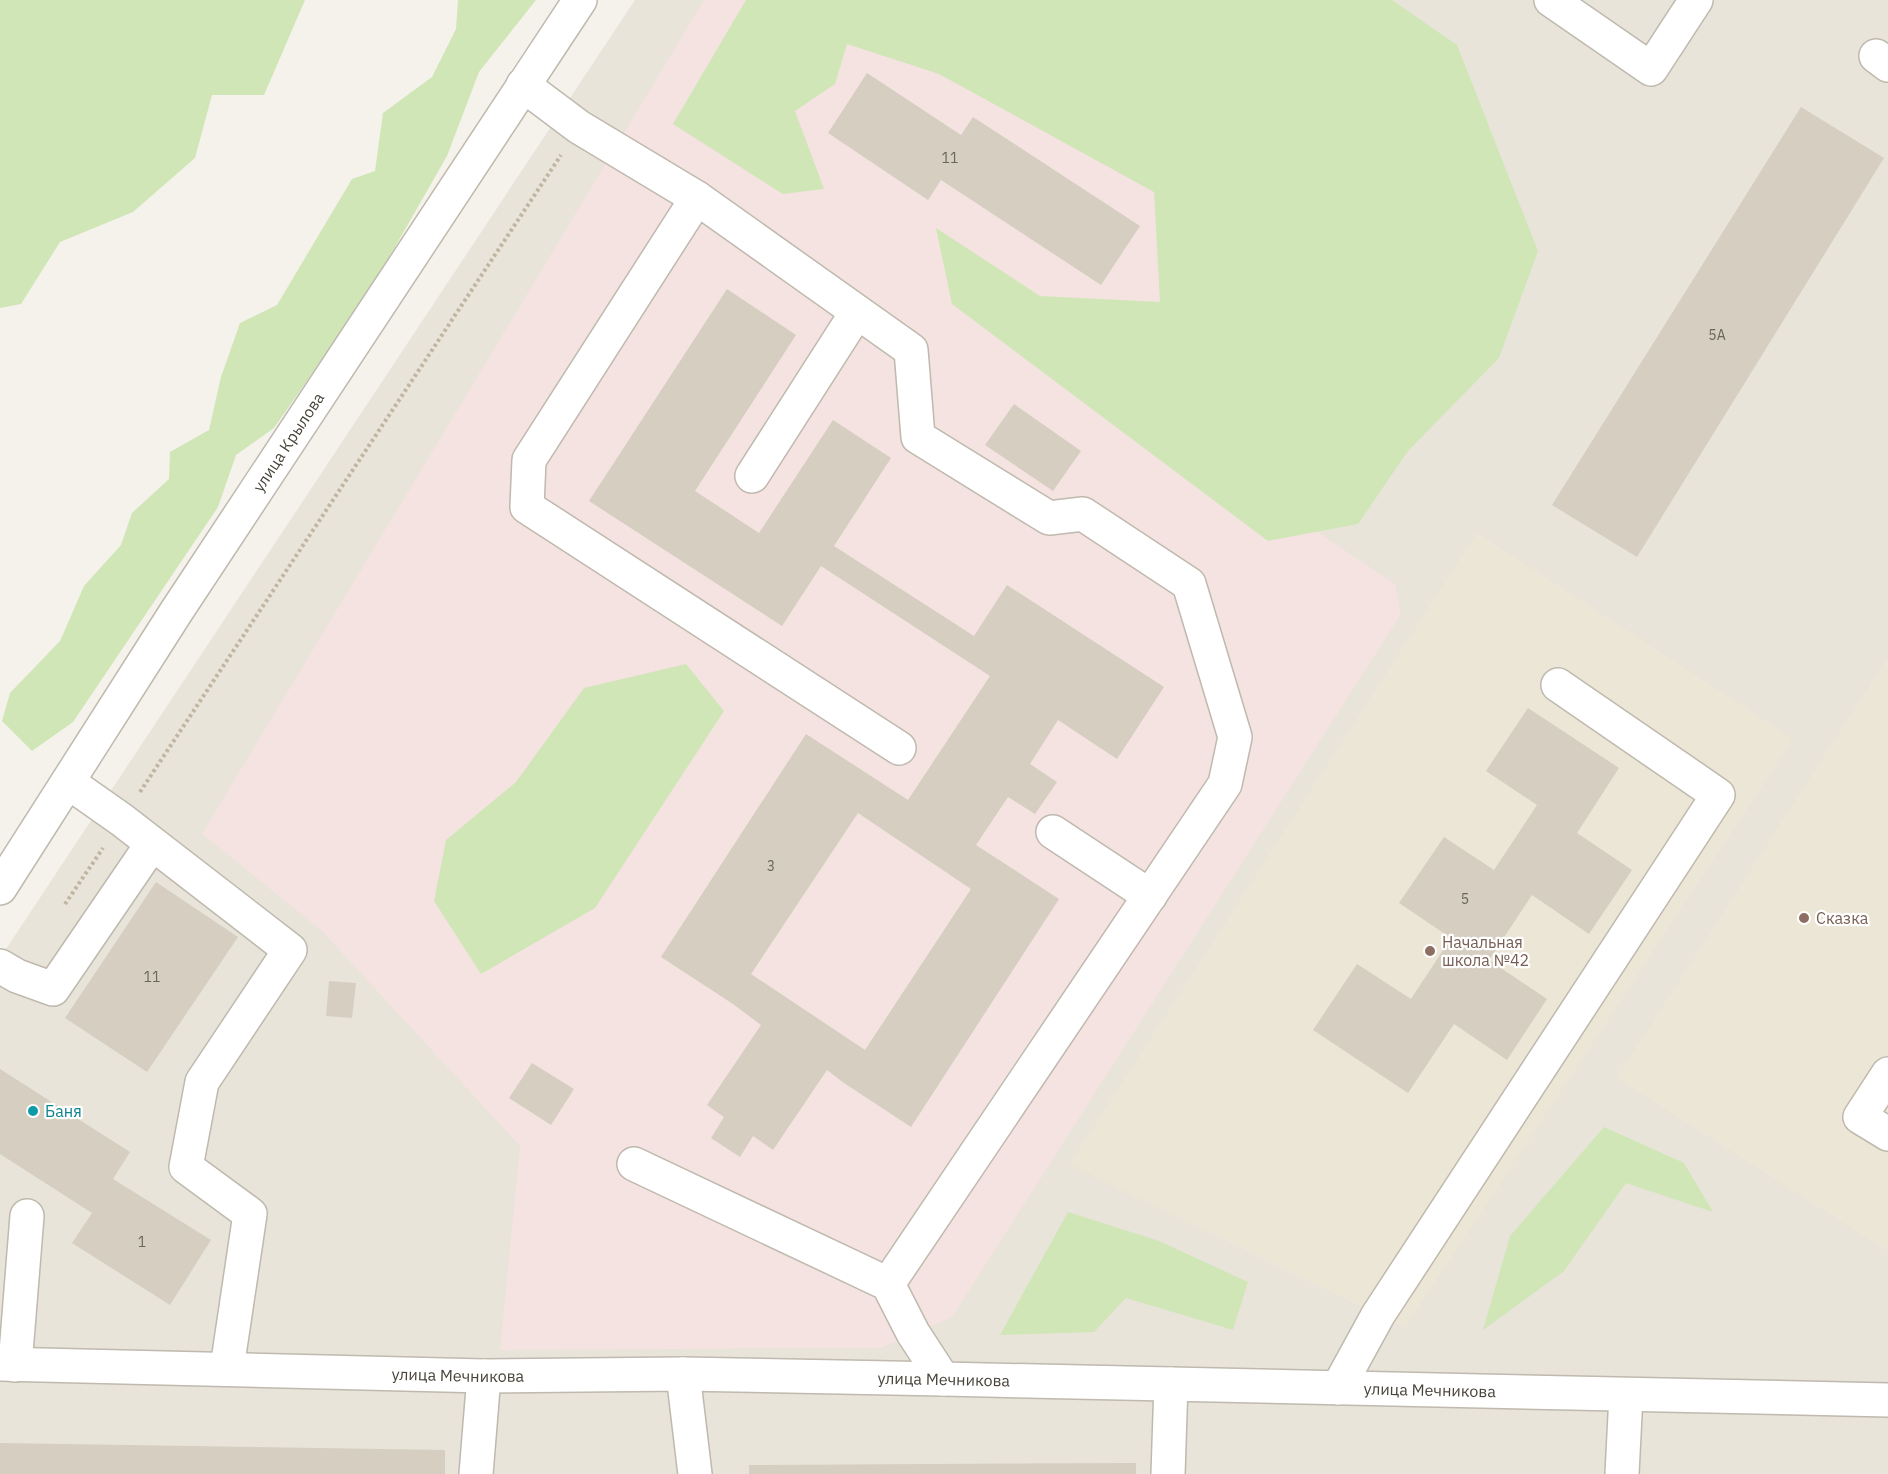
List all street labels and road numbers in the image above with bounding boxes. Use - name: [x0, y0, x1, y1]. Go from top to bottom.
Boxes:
- street label: улица Крылова: [248, 388, 328, 496]
- street label: улица Мечникова: [391, 1364, 525, 1386]
- street label: улица Мечникова: [877, 1368, 1011, 1390]
- street label: улица Мечникова: [1363, 1378, 1496, 1401]

